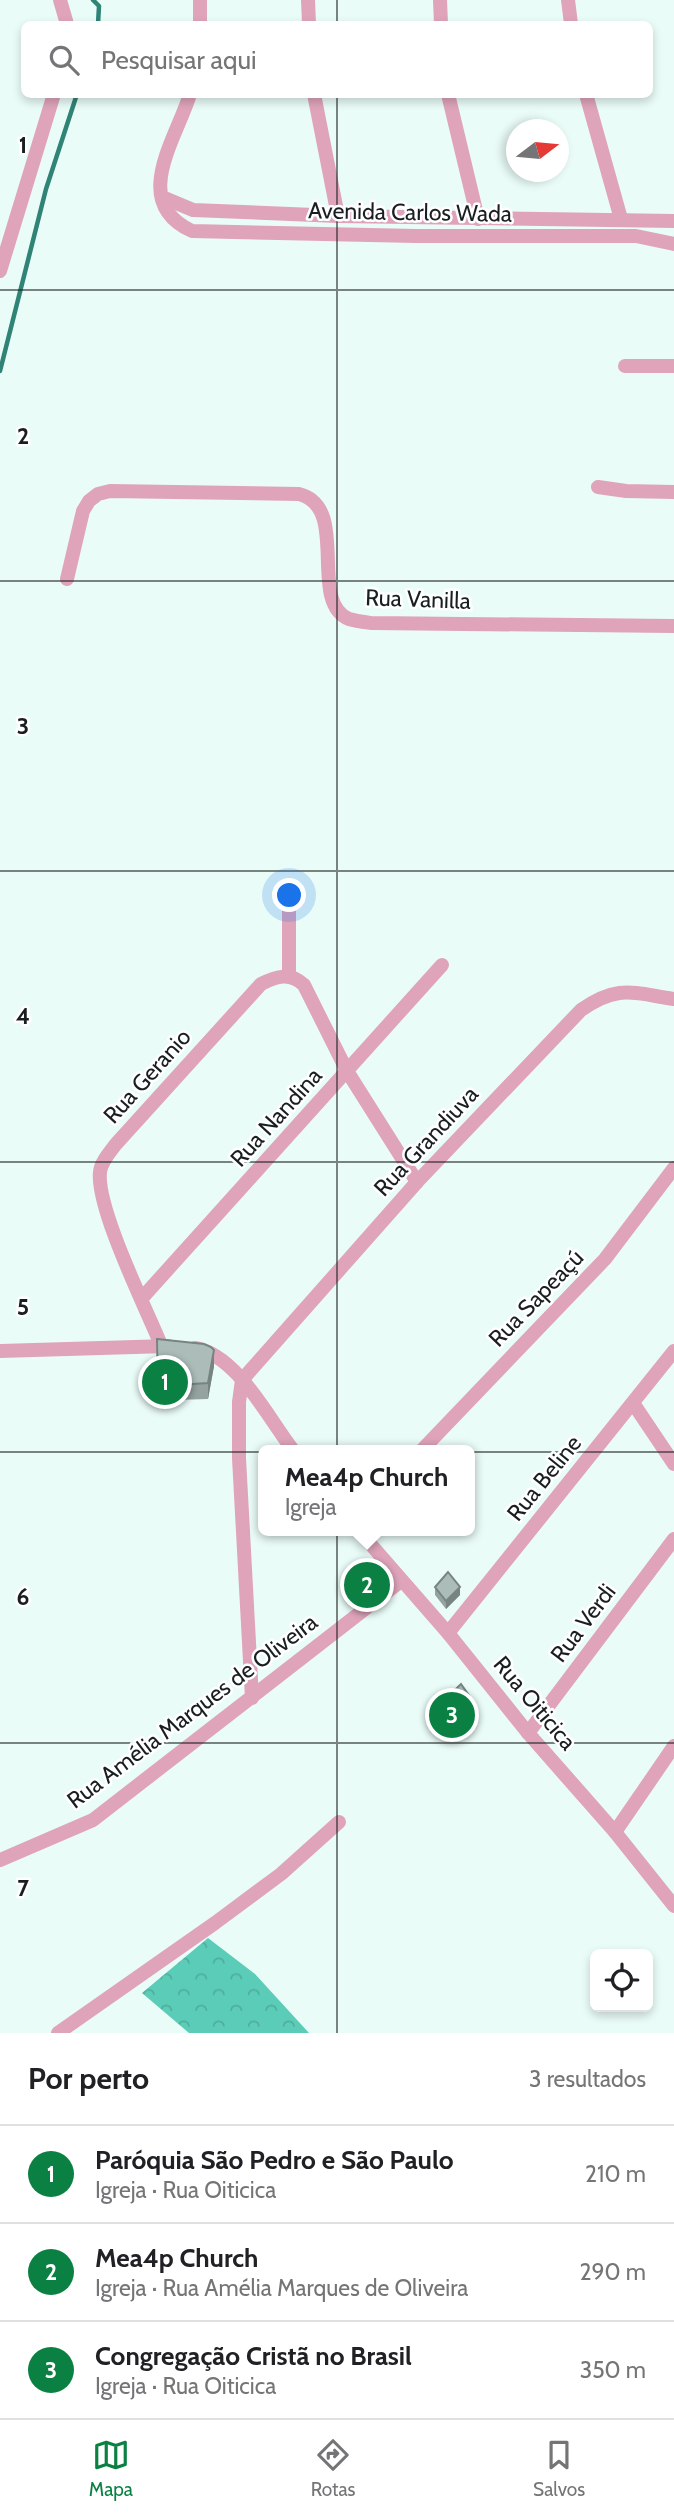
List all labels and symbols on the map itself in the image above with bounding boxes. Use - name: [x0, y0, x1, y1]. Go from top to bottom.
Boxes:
- north arrow: [506, 119, 569, 182]
- text: 1: [19, 131, 27, 159]
- street label: Avenida Carlos Wada: [308, 196, 512, 228]
- text: 2: [17, 422, 29, 450]
- street label: Rua Vanilla: [365, 583, 471, 615]
- text: 3: [17, 712, 29, 740]
- your location: [272, 878, 306, 912]
- text: 4: [16, 1002, 30, 1030]
- street label: Rua Geranio: [97, 1023, 197, 1129]
- street label: Rua Nandina: [224, 1062, 328, 1172]
- street label: Rua Grandiuva: [368, 1080, 484, 1202]
- street label: Rua Sapeaçú: [483, 1244, 589, 1352]
- text: 5: [17, 1293, 29, 1321]
- pin: 1: [142, 1356, 188, 1408]
- street label: Rua Beline: [501, 1429, 587, 1527]
- pin: 2: [344, 1559, 390, 1611]
- street label: Rua Verdi: [544, 1578, 622, 1668]
- text: 6: [17, 1583, 29, 1611]
- street label: Rua Amélia Marques de Oliveira: [61, 1608, 323, 1814]
- street label: Rua Oiticica: [488, 1650, 582, 1756]
- pin: 3: [429, 1689, 475, 1741]
- text: 7: [17, 1874, 29, 1902]

